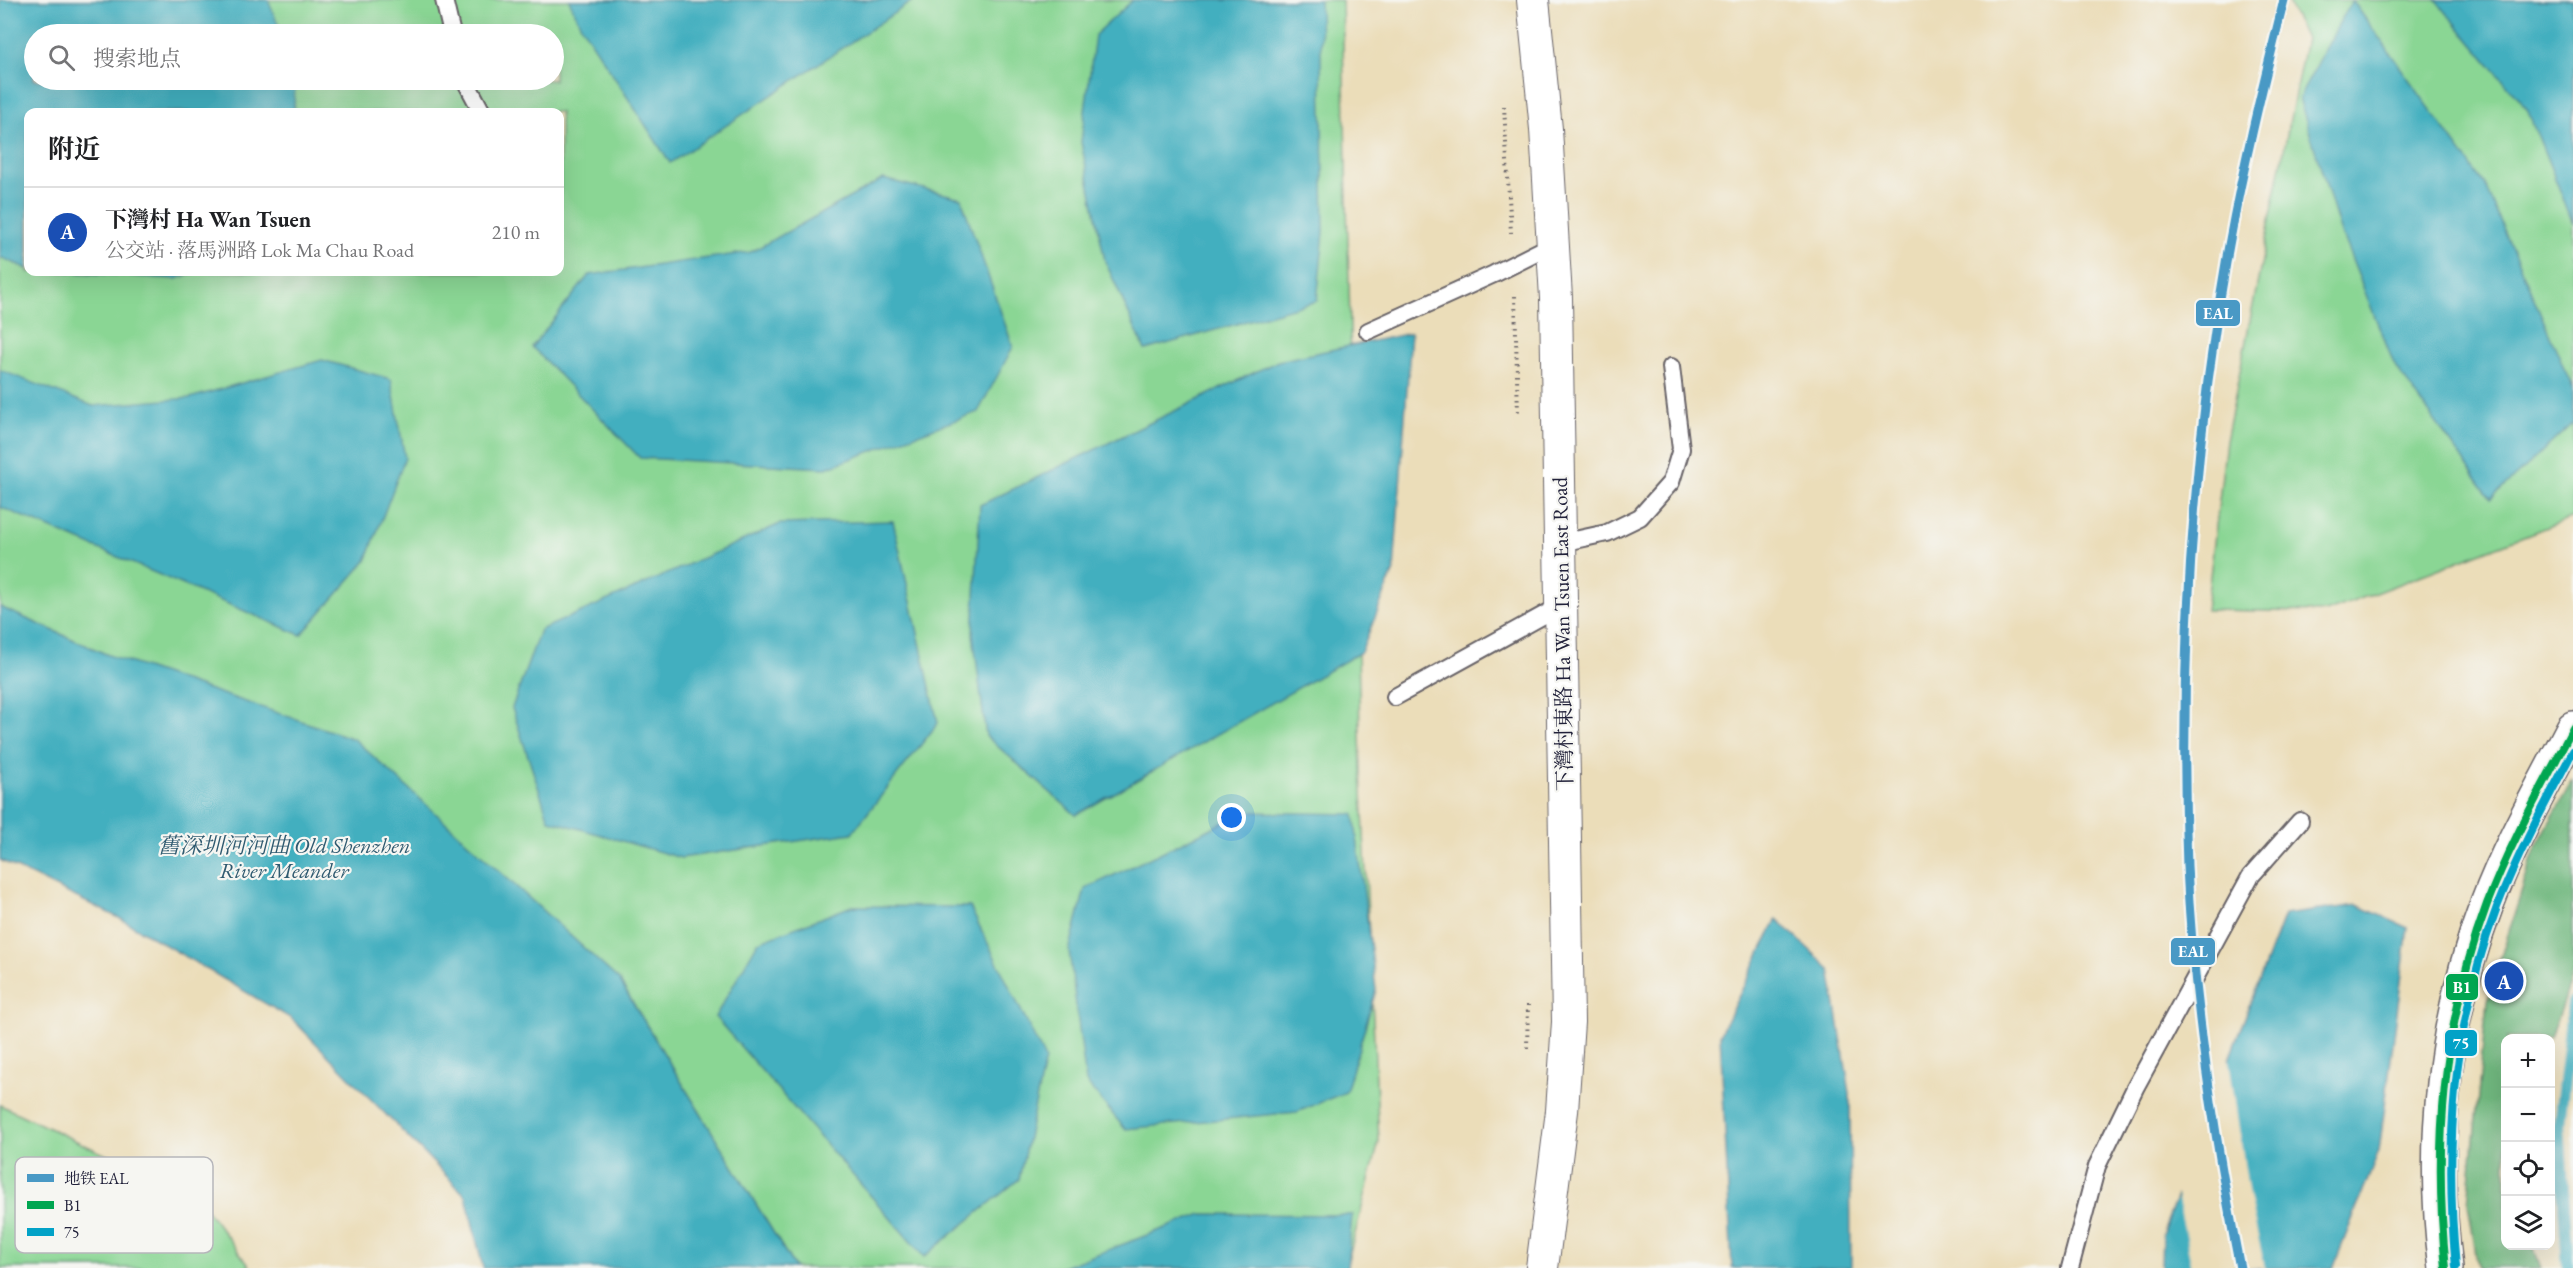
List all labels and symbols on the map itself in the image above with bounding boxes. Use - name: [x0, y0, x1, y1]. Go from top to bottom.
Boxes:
- line badge: EAL: [2195, 299, 2241, 327]
- text: EAL: [2203, 303, 2234, 324]
- street label: 下灣村東路 Ha Wan Tsuen East Road: [1546, 476, 1578, 791]
- your location: [1217, 803, 1246, 832]
- water label: 舊深圳河河曲 Old Shenzhen River Meander: [158, 831, 410, 885]
- line badge: EAL: [2170, 937, 2216, 966]
- text: EAL: [2178, 941, 2209, 962]
- pin: A: [2484, 958, 2524, 1004]
- line badge: B1: [2445, 973, 2479, 1001]
- text: B1: [2453, 977, 2471, 998]
- line badge: 75: [2444, 1029, 2478, 1057]
- text: 75: [2453, 1033, 2469, 1054]
- legend: [15, 1157, 213, 1253]
- text: 地铁 EAL: [64, 1168, 129, 1189]
- text: B1: [64, 1195, 81, 1216]
- text: 75: [64, 1222, 79, 1243]

